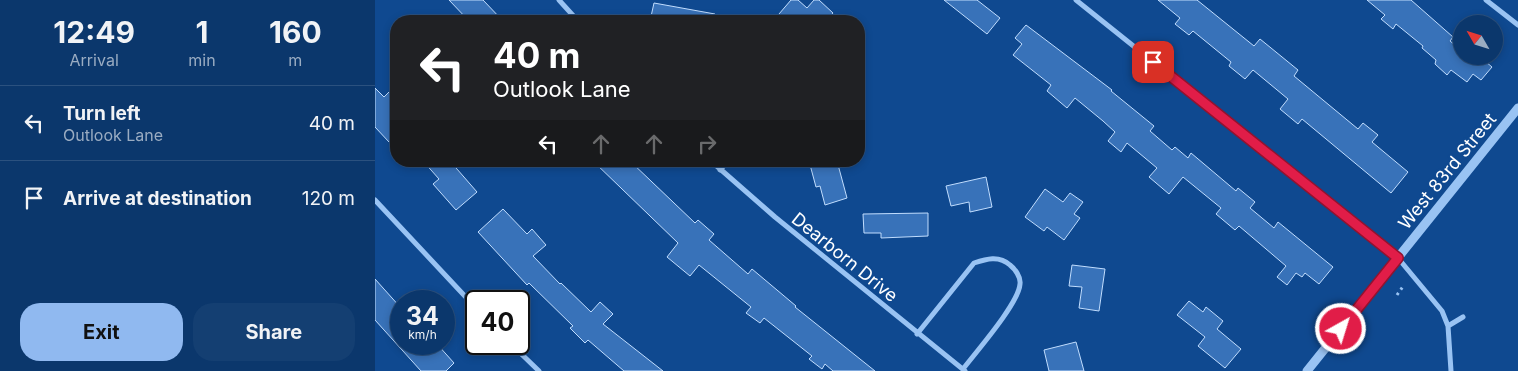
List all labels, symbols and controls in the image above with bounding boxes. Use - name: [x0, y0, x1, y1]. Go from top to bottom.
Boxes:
- text: 12:49: [53, 14, 135, 50]
- text: 1: [196, 14, 208, 50]
- text: 160: [269, 14, 322, 50]
- north arrow: [1453, 15, 1503, 65]
- map controls: [1453, 15, 1503, 65]
- text: 40 m: [493, 34, 581, 76]
- icon: left: [410, 35, 475, 100]
- pin: [1132, 41, 1174, 83]
- icon: arrive: [1139, 48, 1167, 76]
- text: Arrival: [70, 50, 119, 70]
- text: min: [188, 50, 216, 70]
- text: m: [288, 50, 302, 70]
- text: Outlook Lane: [493, 76, 631, 102]
- text: Turn left: [63, 102, 141, 125]
- icon: left: [20, 109, 48, 137]
- street label: West 83rd Street: [1394, 109, 1500, 233]
- text: 40 m: [309, 112, 355, 135]
- text: Outlook Lane: [63, 125, 163, 145]
- icon: left: [534, 130, 562, 158]
- icon: ahead: [587, 130, 615, 158]
- icon: ahead: [640, 130, 668, 158]
- icon: right: [693, 130, 721, 158]
- icon: arrive: [20, 184, 48, 212]
- text: Arrive at destination: [63, 187, 252, 210]
- text: 120 m: [302, 187, 355, 210]
- street label: Dearborn Drive: [788, 208, 902, 306]
- speed limit sign: 40: [465, 290, 530, 355]
- text: 34: [406, 301, 439, 331]
- position arrow: [1314, 302, 1366, 354]
- button: Exit: [20, 303, 183, 361]
- button: Share: [193, 303, 355, 361]
- text: km/h: [408, 327, 437, 342]

